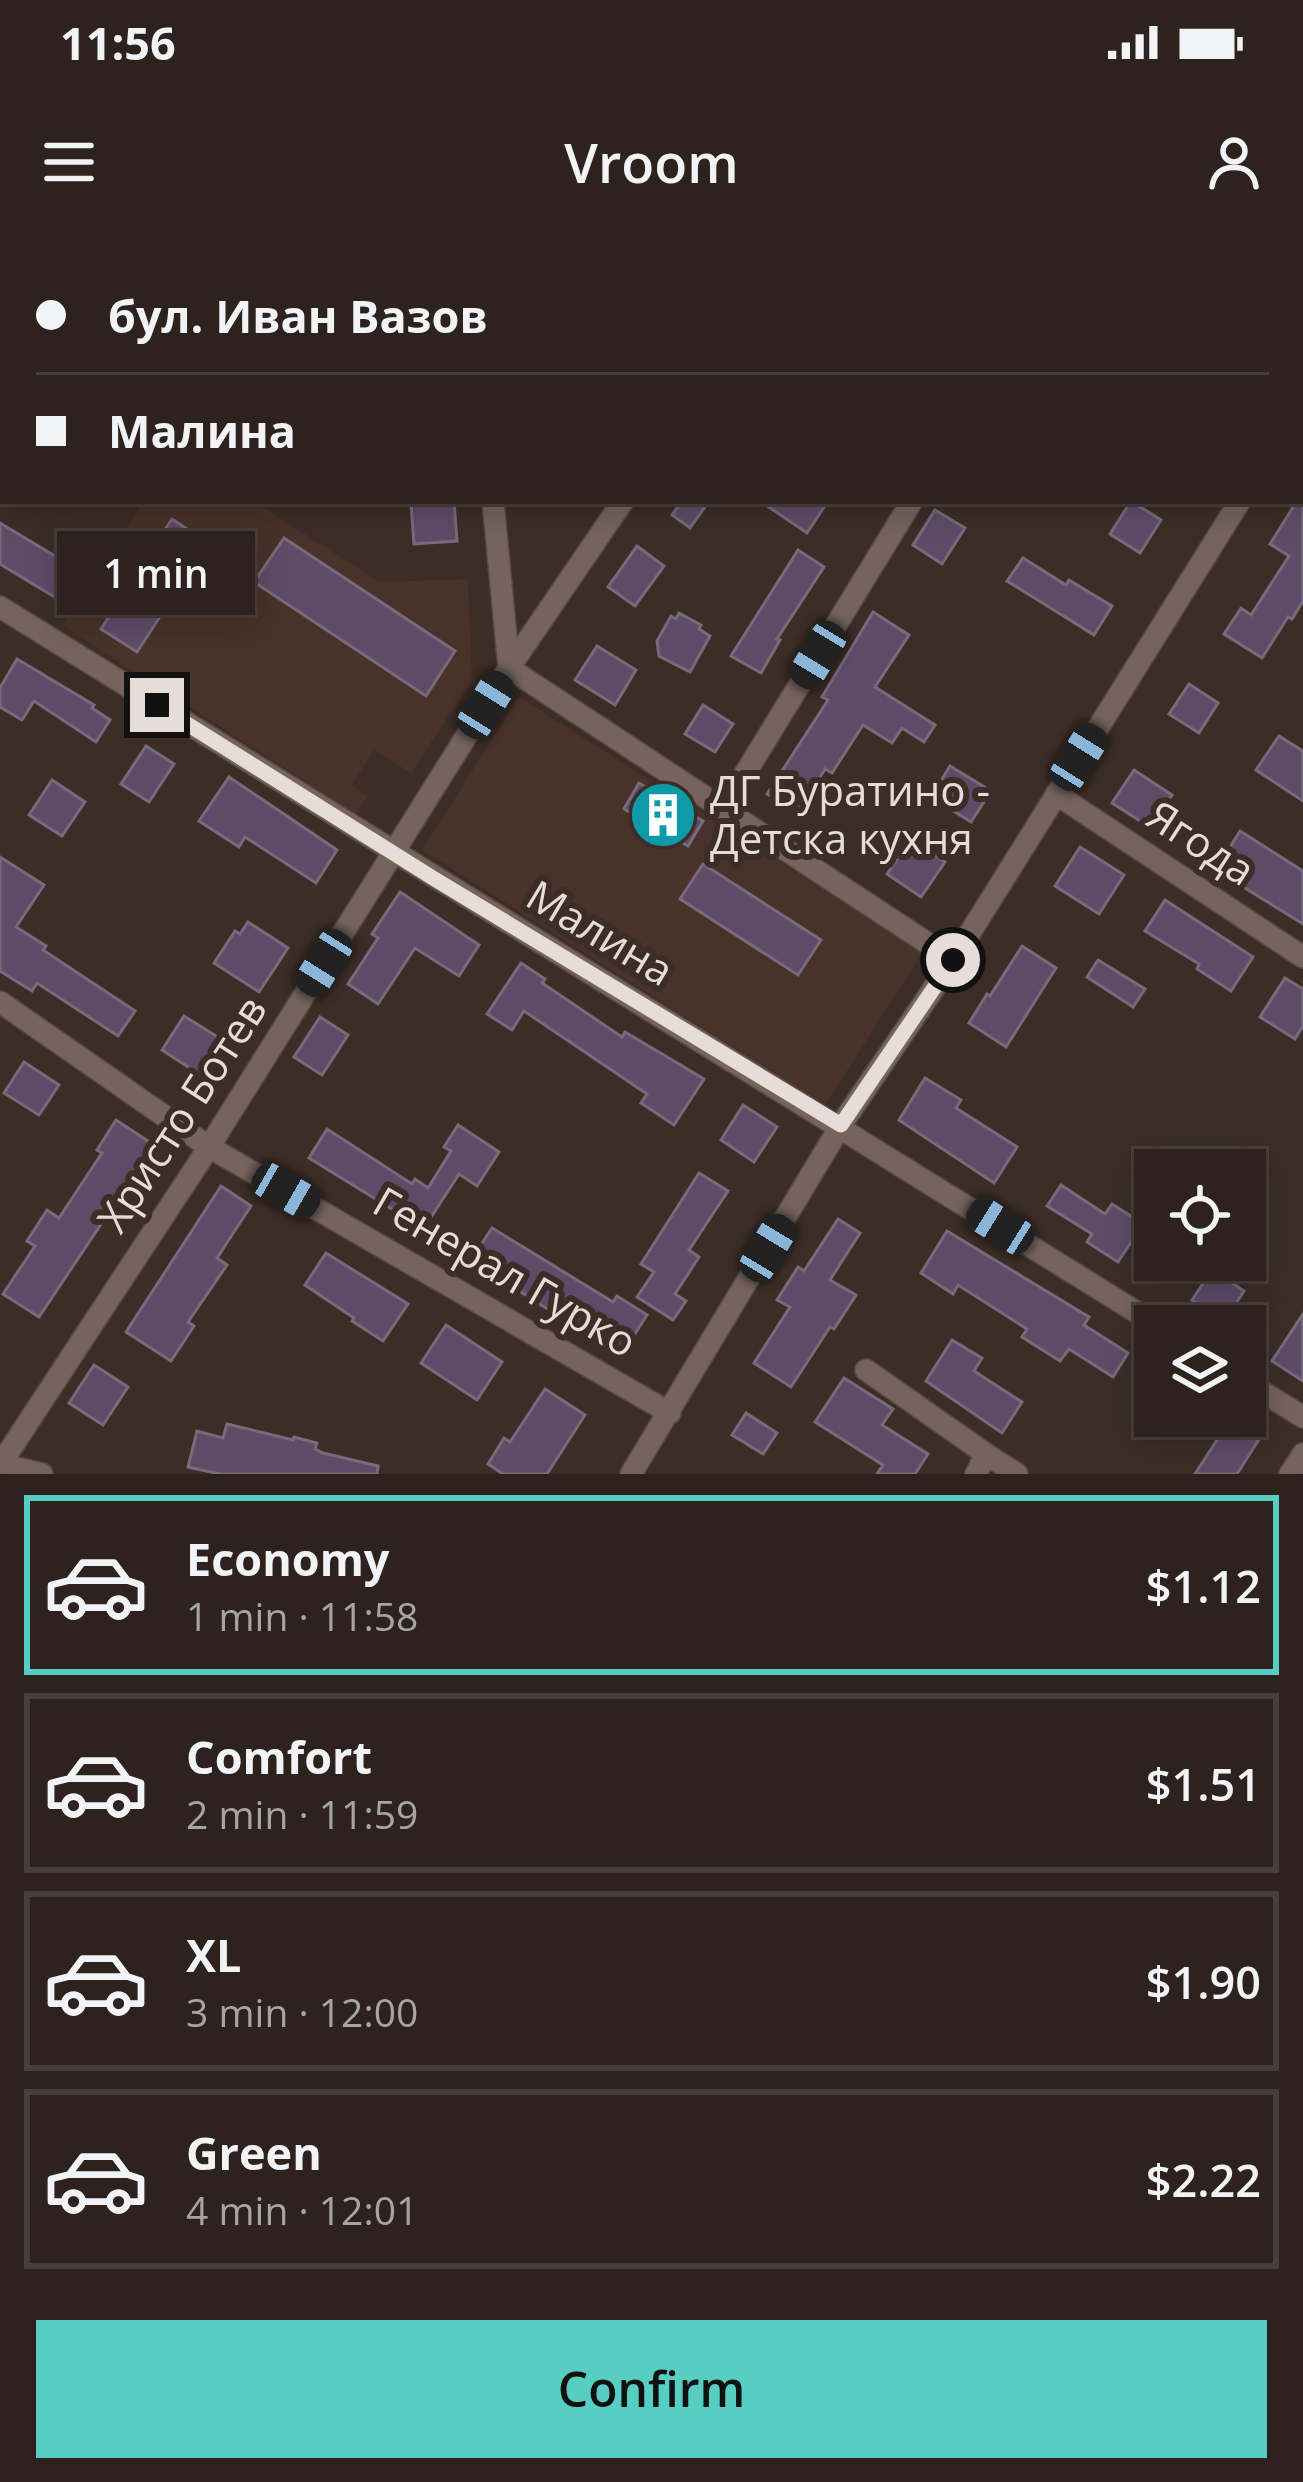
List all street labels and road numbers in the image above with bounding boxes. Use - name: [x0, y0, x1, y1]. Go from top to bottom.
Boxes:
- street label: Ягода: [1137, 786, 1267, 898]
- street label: Малина: [517, 866, 685, 998]
- street label: Христо Ботев: [83, 984, 278, 1242]
- street label: Генерал Гурко: [364, 1172, 648, 1369]

